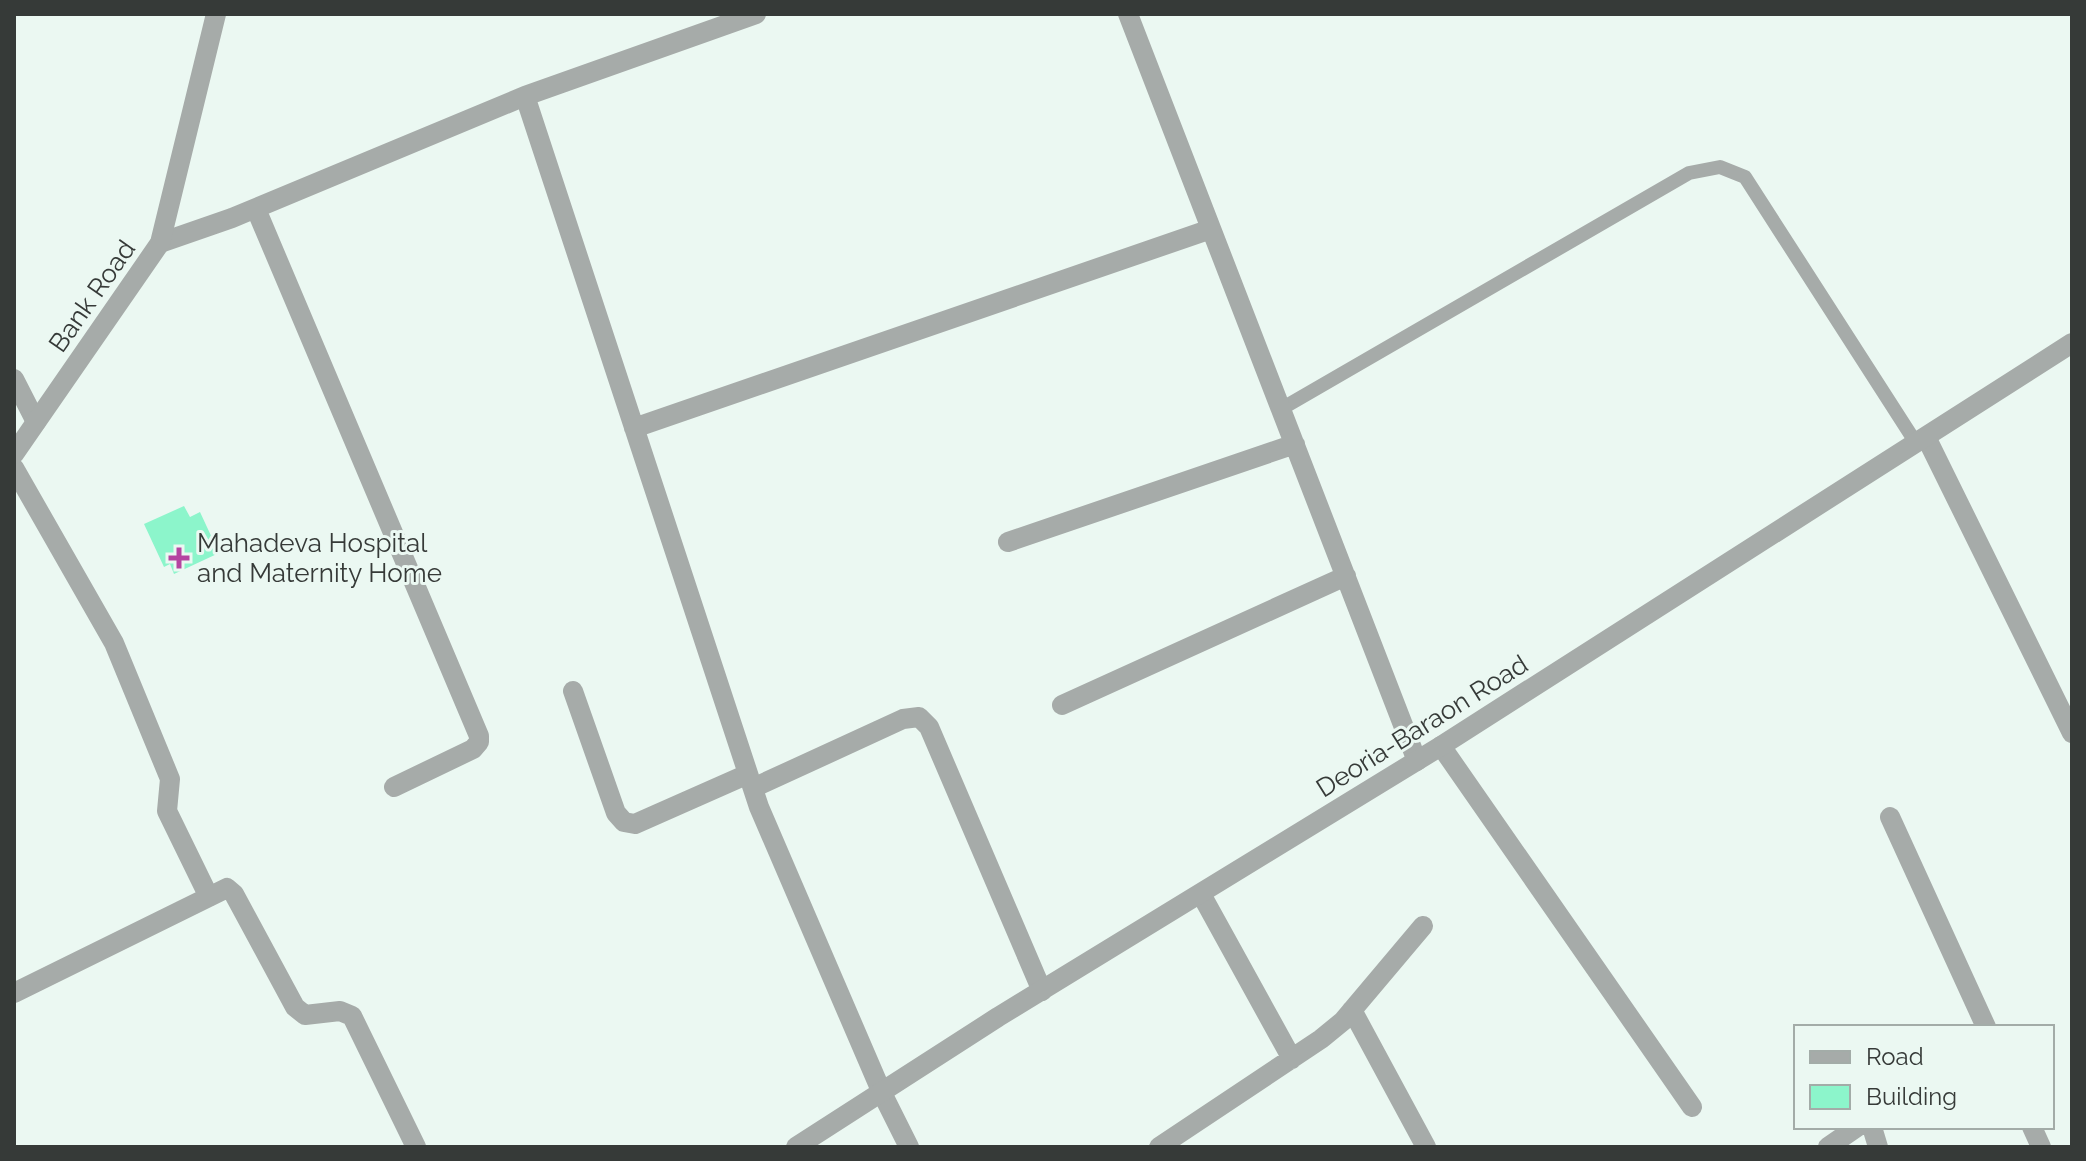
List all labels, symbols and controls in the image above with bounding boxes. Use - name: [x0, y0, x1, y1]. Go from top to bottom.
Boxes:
- street label: Bank Road: [43, 234, 141, 358]
- place label: Mahadeva Hospital and Maternity Home: [197, 528, 442, 588]
- marker: Mahadeva Hospital and Maternity Home: [168, 547, 190, 569]
- street label: Deoria-Baraon Road: [1311, 649, 1533, 803]
- legend: [1794, 1025, 2054, 1129]
- text: Road: [1866, 1042, 1924, 1071]
- text: Building: [1866, 1082, 1957, 1111]

